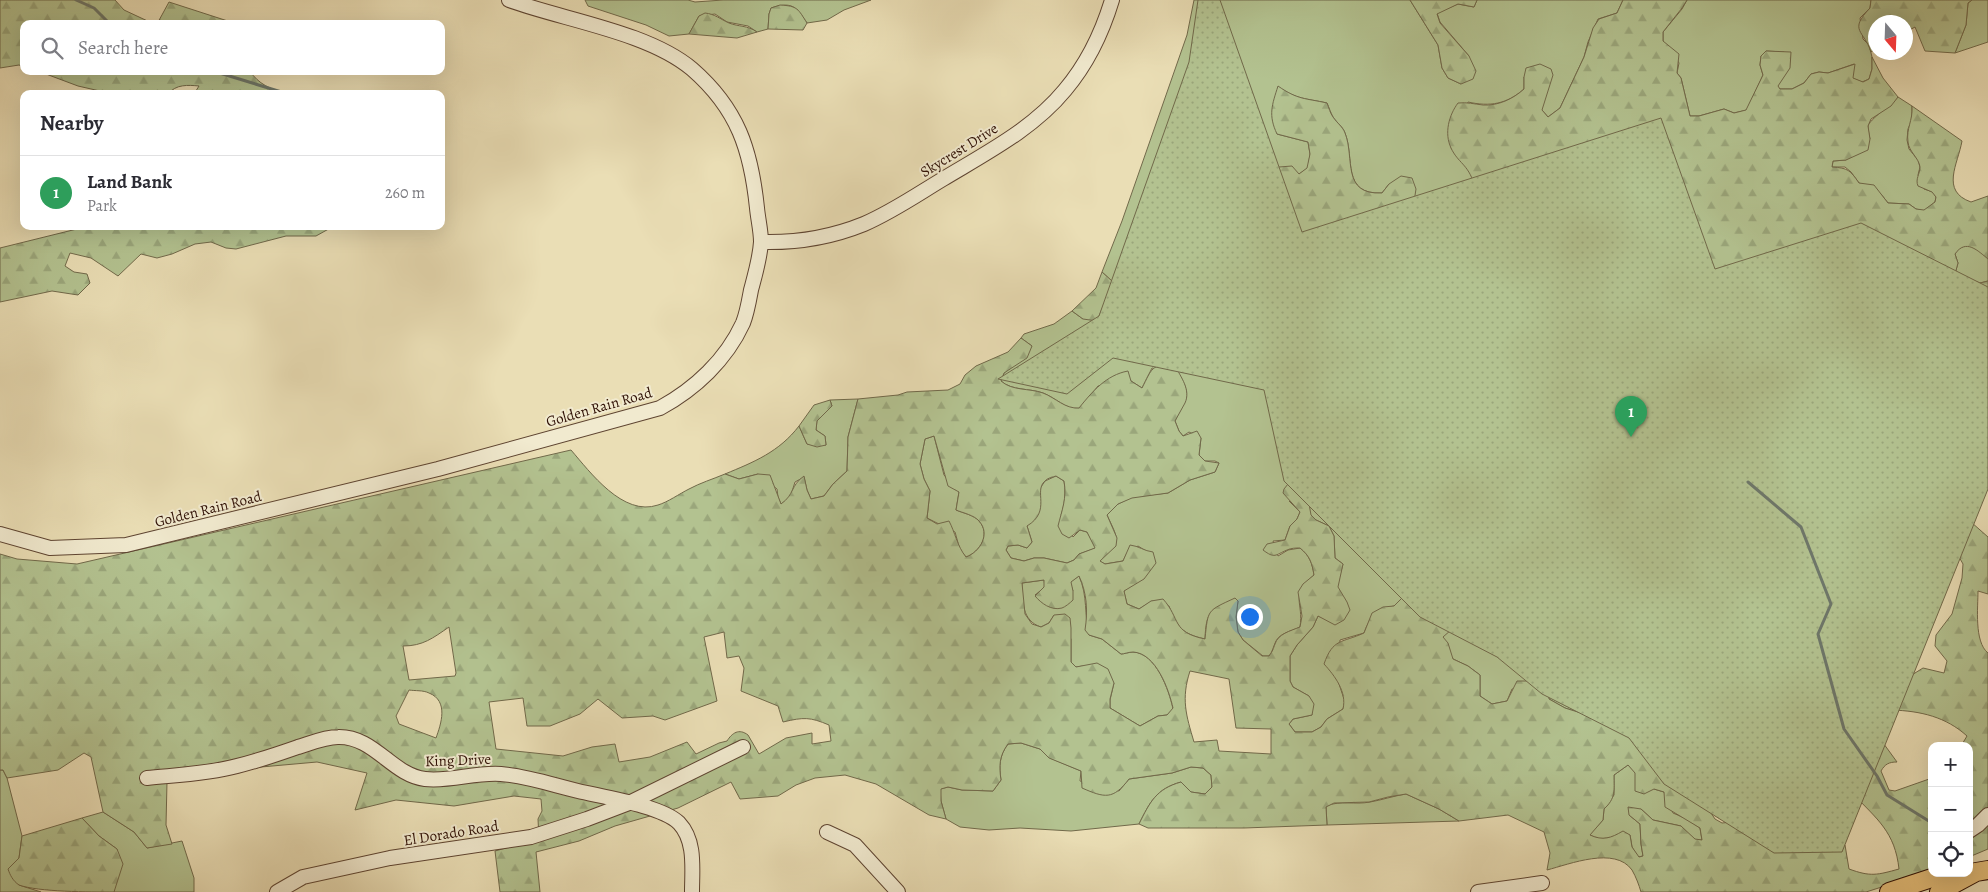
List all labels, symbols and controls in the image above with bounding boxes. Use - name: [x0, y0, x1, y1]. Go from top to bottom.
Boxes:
- north arrow: [1868, 15, 1913, 60]
- search box: [20, 20, 445, 75]
- icon: search: [38, 34, 66, 62]
- text: Search here: [78, 35, 168, 61]
- text: Nearby: [40, 109, 103, 137]
- street label: Skycrest Drive: [916, 118, 1002, 182]
- text: Land Bank: [87, 169, 172, 195]
- text: 1: [53, 182, 59, 204]
- text: 260 m: [385, 182, 425, 204]
- text: Park: [87, 195, 117, 217]
- street label: Golden Rain Road: [544, 382, 655, 432]
- pin: 1: [1615, 396, 1647, 437]
- street label: Golden Rain Road: [153, 486, 264, 532]
- your location: [1237, 604, 1263, 630]
- map controls: [1928, 742, 1973, 877]
- button: +: [1928, 742, 1973, 787]
- street label: King Drive: [425, 749, 492, 771]
- button: −: [1928, 787, 1973, 832]
- street label: El Dorado Road: [402, 815, 501, 850]
- button: locate: [1928, 832, 1973, 877]

